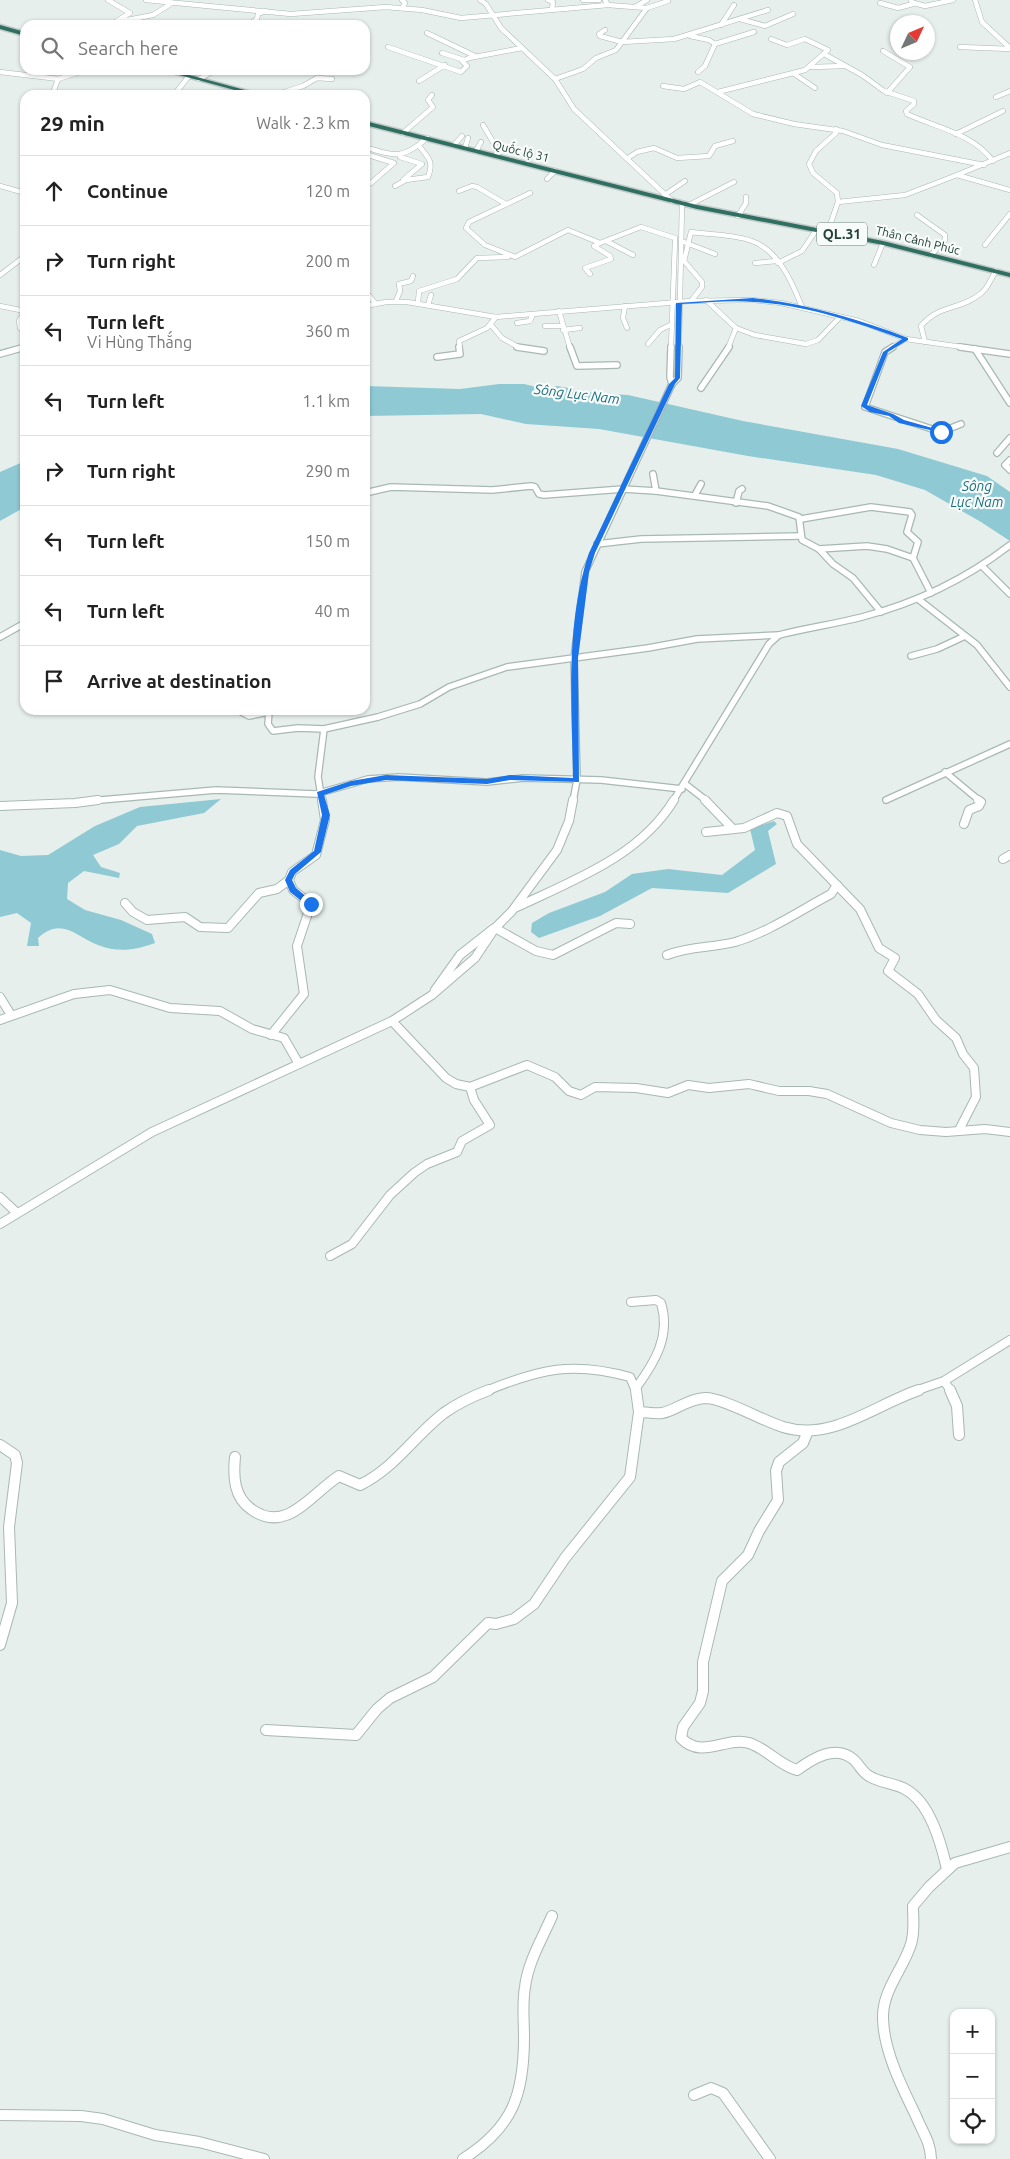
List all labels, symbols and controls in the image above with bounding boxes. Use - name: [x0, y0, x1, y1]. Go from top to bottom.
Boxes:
- north arrow: [890, 15, 935, 60]
- search box: [20, 20, 370, 75]
- icon: search: [38, 34, 66, 62]
- text: Search here: [78, 37, 178, 59]
- text: 29 min: [40, 111, 105, 135]
- text: Walk · 2.3 km: [256, 114, 350, 132]
- street label: Quốc lộ 31: [491, 137, 551, 165]
- icon: ahead: [40, 177, 68, 205]
- text: Continue: [87, 180, 168, 202]
- text: 120 m: [305, 182, 350, 200]
- road number: QL.31: [817, 222, 867, 245]
- street label: Thân Cảnh Phúc: [875, 223, 962, 257]
- icon: right: [40, 247, 68, 275]
- text: Turn right: [87, 250, 175, 272]
- text: 200 m: [305, 252, 350, 270]
- text: Turn left: [87, 311, 165, 333]
- icon: left: [40, 317, 68, 345]
- text: 360 m: [305, 322, 350, 340]
- text: Vi Hùng Thắng: [87, 333, 192, 351]
- water label: Sông Lục Nam: [532, 381, 621, 407]
- icon: left: [40, 387, 68, 415]
- text: Turn left: [87, 390, 165, 412]
- text: 1.1 km: [302, 392, 350, 410]
- route start: [930, 421, 953, 444]
- icon: right: [40, 457, 68, 485]
- text: Turn right: [87, 460, 175, 482]
- text: 290 m: [305, 462, 350, 480]
- water label: Sông Lục Nam: [951, 478, 1003, 510]
- icon: left: [40, 527, 68, 555]
- text: Turn left: [87, 530, 165, 552]
- text: 150 m: [305, 532, 350, 550]
- icon: left: [40, 597, 68, 625]
- text: Turn left: [87, 600, 165, 622]
- text: 40 m: [314, 602, 350, 620]
- icon: arrive: [40, 667, 68, 695]
- text: Arrive at destination: [87, 670, 272, 692]
- route end: [300, 893, 323, 916]
- map controls: [950, 2009, 995, 2144]
- button: +: [950, 2009, 995, 2054]
- button: −: [950, 2054, 995, 2099]
- button: locate: [950, 2099, 995, 2144]

